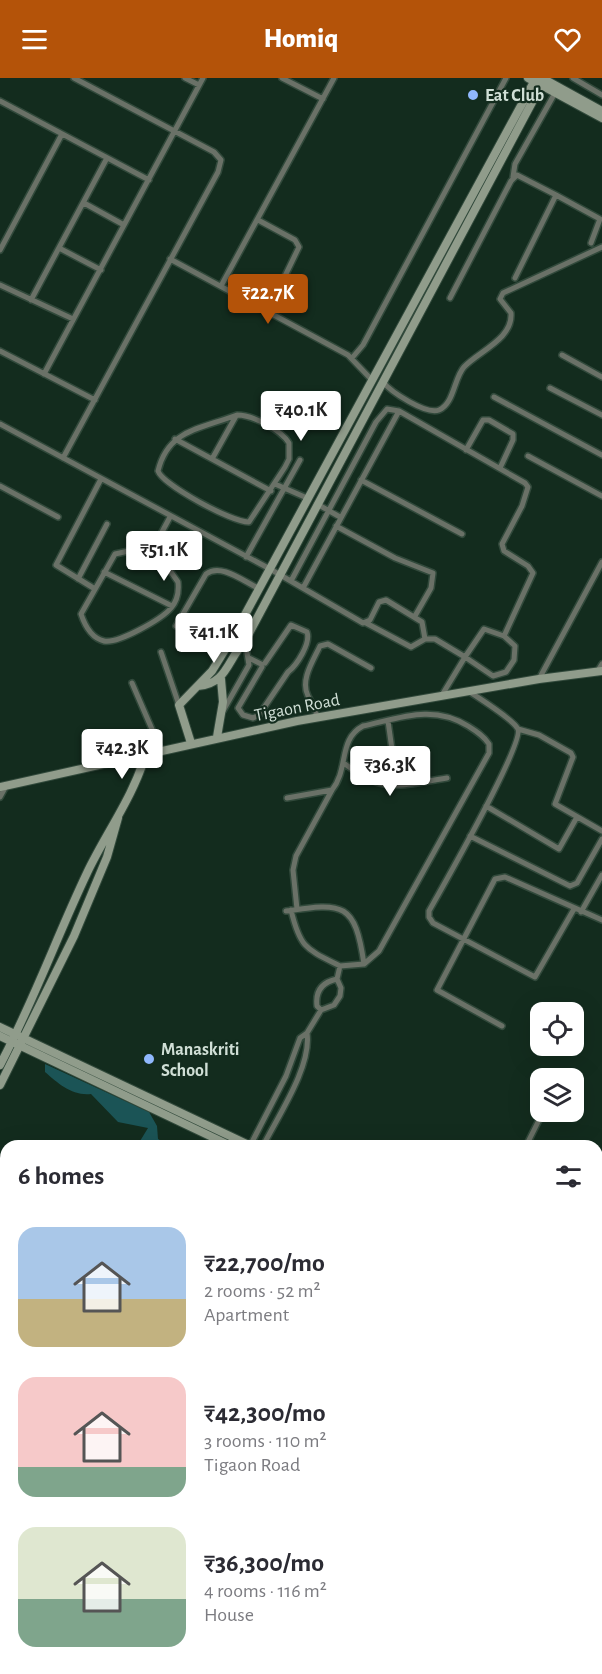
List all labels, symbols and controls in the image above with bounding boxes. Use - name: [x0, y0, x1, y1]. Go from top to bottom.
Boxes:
- icon: menu: [18, 23, 51, 56]
- icon: heart: [551, 23, 584, 56]
- text: Homiq: [263, 25, 339, 52]
- place label: Eat Club: [485, 87, 544, 105]
- marker: Eat Club: [466, 88, 480, 102]
- pin: ₹22.7K: [219, 274, 317, 325]
- text: ₹22.7K: [242, 283, 294, 303]
- pin: ₹40.1K: [252, 391, 350, 442]
- text: ₹40.1K: [275, 400, 327, 420]
- pin: ₹51.1K: [115, 531, 213, 582]
- text: ₹51.1K: [140, 540, 188, 560]
- pin: ₹41.1K: [165, 613, 263, 664]
- text: ₹41.1K: [189, 622, 239, 642]
- street label: Tigaon Road: [253, 691, 341, 725]
- pin: ₹42.3K: [73, 729, 171, 780]
- text: ₹42.3K: [96, 738, 148, 758]
- pin: ₹36.3K: [341, 746, 439, 797]
- text: ₹36.3K: [364, 755, 416, 775]
- map controls: [530, 1002, 584, 1122]
- button: locate: [530, 1002, 584, 1056]
- place label: Manaskriti School: [161, 1041, 239, 1080]
- marker: Manaskriti School: [142, 1052, 156, 1066]
- button: layers: [530, 1068, 584, 1122]
- icon: filters: [552, 1160, 585, 1193]
- text: 6 homes: [18, 1163, 104, 1189]
- text: ₹22,700/mo: [204, 1250, 325, 1276]
- icon: home: [66, 1251, 138, 1323]
- text: 2 rooms · 52 m²: [204, 1281, 321, 1301]
- text: Apartment: [204, 1305, 289, 1325]
- text: ₹42,300/mo: [204, 1400, 326, 1426]
- icon: home: [66, 1401, 138, 1473]
- text: 3 rooms · 110 m²: [204, 1431, 327, 1451]
- text: Tigaon Road: [204, 1455, 300, 1475]
- text: ₹36,300/mo: [204, 1550, 324, 1576]
- icon: home: [66, 1551, 138, 1623]
- text: 4 rooms · 116 m²: [204, 1581, 327, 1601]
- text: House: [204, 1605, 254, 1625]

